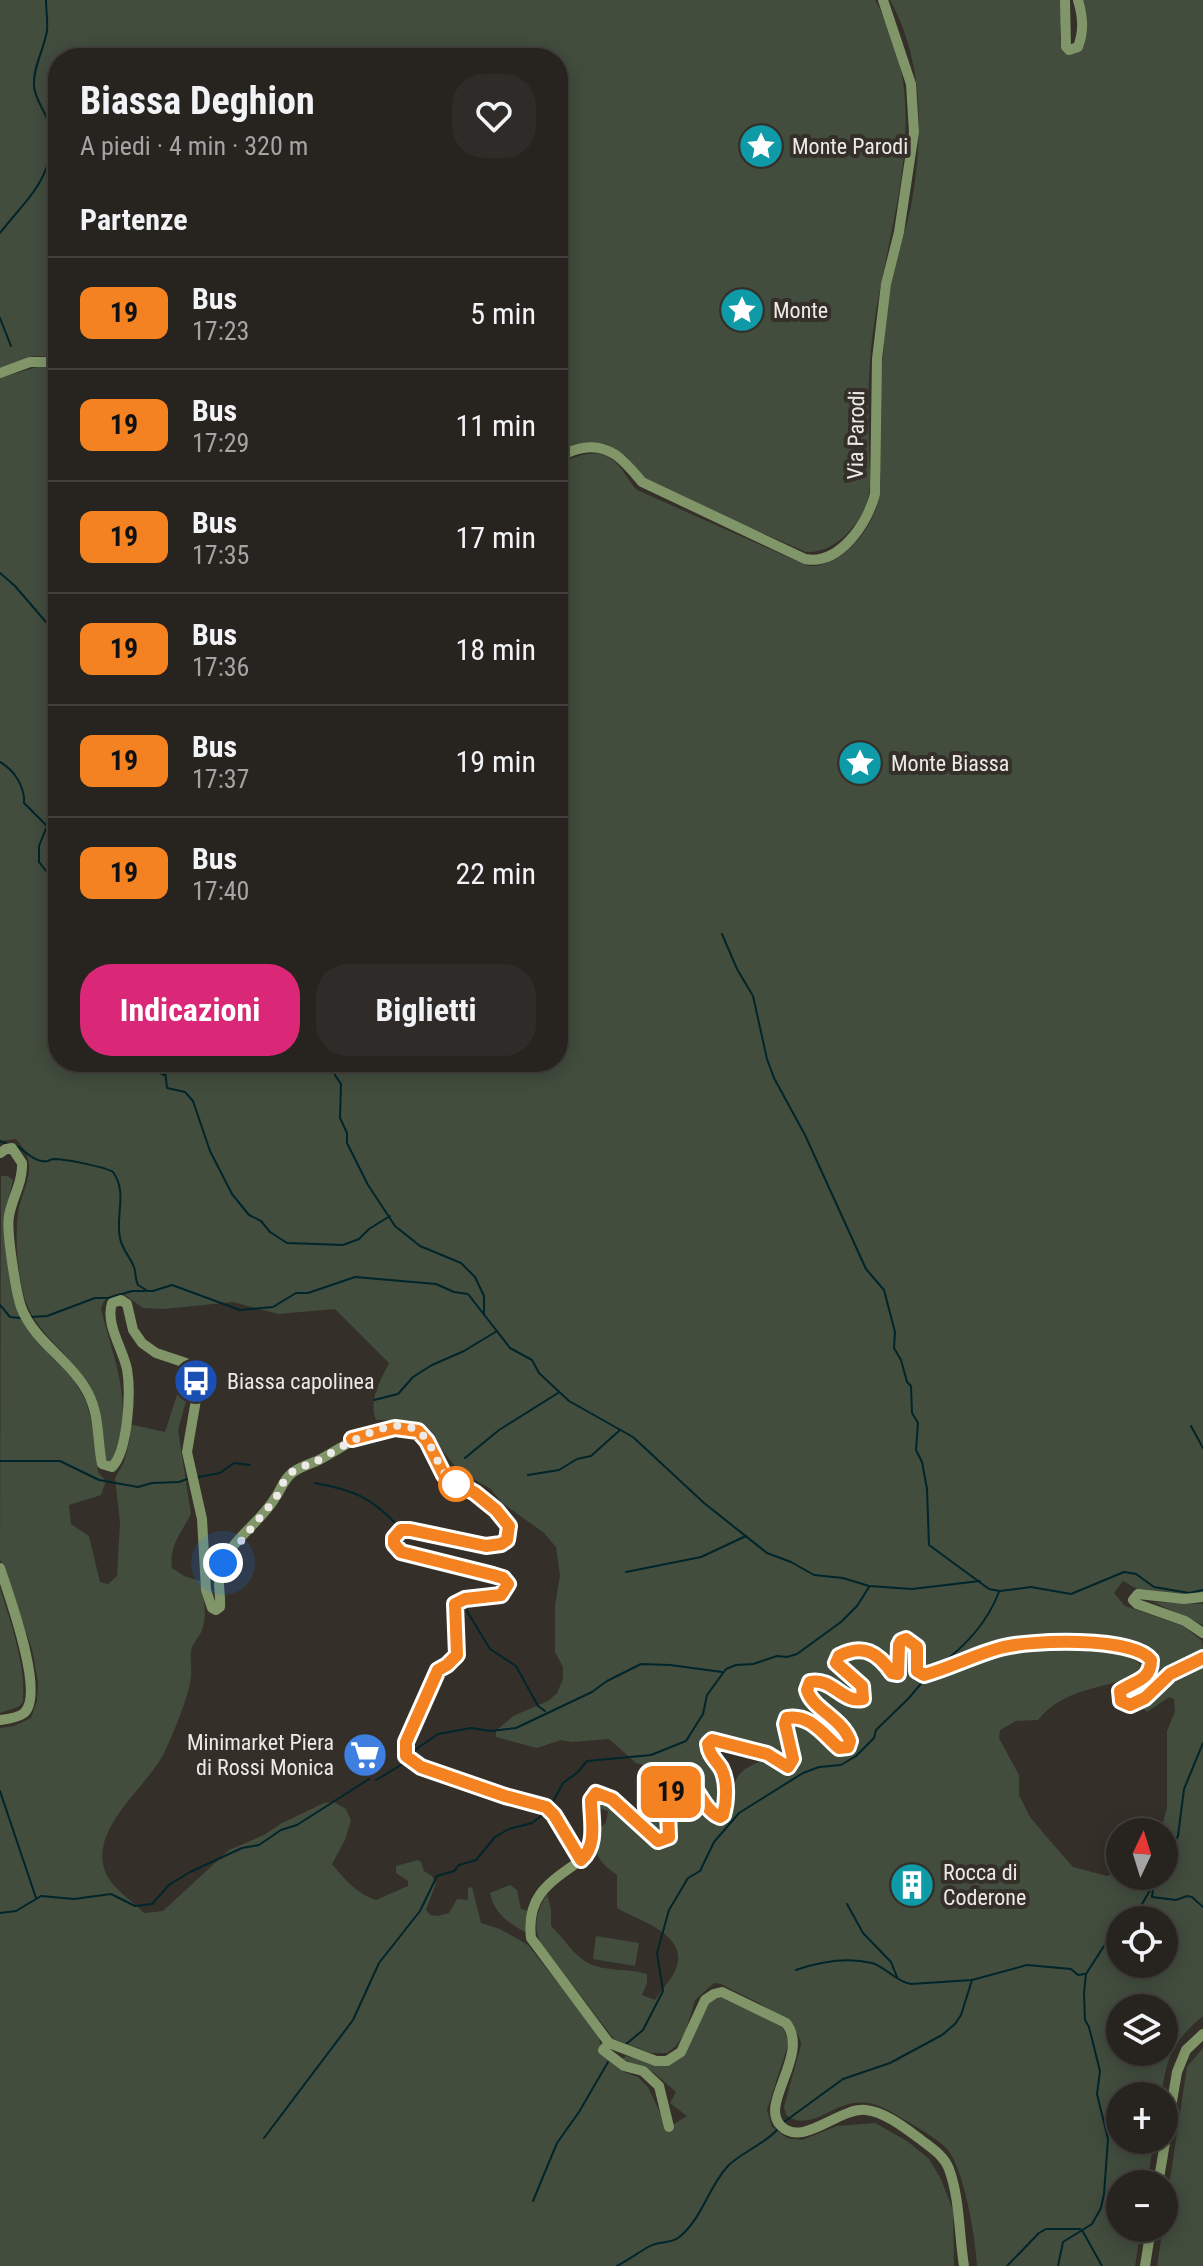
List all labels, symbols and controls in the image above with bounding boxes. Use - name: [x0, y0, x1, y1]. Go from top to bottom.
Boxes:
- button: heart: [452, 74, 536, 158]
- text: Biassa Deghion: [80, 79, 315, 123]
- place icon: Monte Parodi: [737, 122, 785, 170]
- text: A piedi · 4 min · 320 m: [80, 131, 308, 161]
- place label: Monte Parodi: [792, 134, 908, 159]
- text: Partenze: [80, 202, 188, 237]
- text: Bus: [192, 281, 237, 316]
- place icon: Monte: [718, 286, 766, 334]
- text: 19: [110, 296, 138, 329]
- text: 5 min: [470, 296, 536, 331]
- place label: Monte: [773, 298, 828, 323]
- text: 17:23: [192, 316, 249, 346]
- street label: Via Parodi: [843, 390, 869, 480]
- text: Bus: [192, 393, 237, 428]
- text: 19: [110, 408, 138, 441]
- text: 11 min: [455, 408, 536, 443]
- text: 17:29: [192, 428, 249, 458]
- text: Bus: [192, 505, 237, 540]
- text: 19: [110, 520, 138, 553]
- text: 17 min: [455, 520, 536, 555]
- text: 17:35: [192, 540, 249, 570]
- text: Bus: [192, 617, 237, 652]
- text: 19: [110, 632, 138, 665]
- text: 18 min: [455, 632, 536, 667]
- text: 17:36: [192, 652, 249, 682]
- text: Bus: [192, 729, 237, 764]
- place icon: Monte Biassa: [836, 739, 884, 787]
- text: 19: [110, 744, 138, 777]
- text: 19 min: [455, 744, 536, 779]
- place label: Monte Biassa: [891, 751, 1009, 776]
- text: 17:37: [192, 764, 249, 794]
- text: Bus: [192, 841, 237, 876]
- text: 19: [110, 856, 138, 889]
- text: 22 min: [455, 856, 536, 891]
- text: 17:40: [192, 876, 249, 906]
- button: Indicazioni: [80, 964, 300, 1056]
- button: Biglietti: [316, 964, 536, 1056]
- bus stop icon: Biassa capolinea: [172, 1357, 220, 1405]
- place label: Biassa capolinea: [227, 1369, 374, 1394]
- unlabelled marker: [439, 1467, 473, 1501]
- your location: [203, 1543, 243, 1583]
- place label: Minimarket Piera di Rossi Monica: [187, 1730, 334, 1780]
- supermarket icon: Minimarket Piera di Rossi Monica: [341, 1731, 389, 1779]
- line badge: 19: [635, 1766, 707, 1818]
- text: 19: [657, 1775, 685, 1808]
- north arrow: [1106, 1818, 1178, 1890]
- map controls: [1106, 1818, 1178, 2242]
- place label: Rocca di Coderone: [943, 1860, 1026, 1910]
- building icon: Rocca di Coderone: [888, 1861, 936, 1909]
- button: locate: [1106, 1906, 1178, 1978]
- button: layers: [1106, 1994, 1178, 2066]
- button: +: [1106, 2082, 1178, 2154]
- button: −: [1106, 2170, 1178, 2242]

